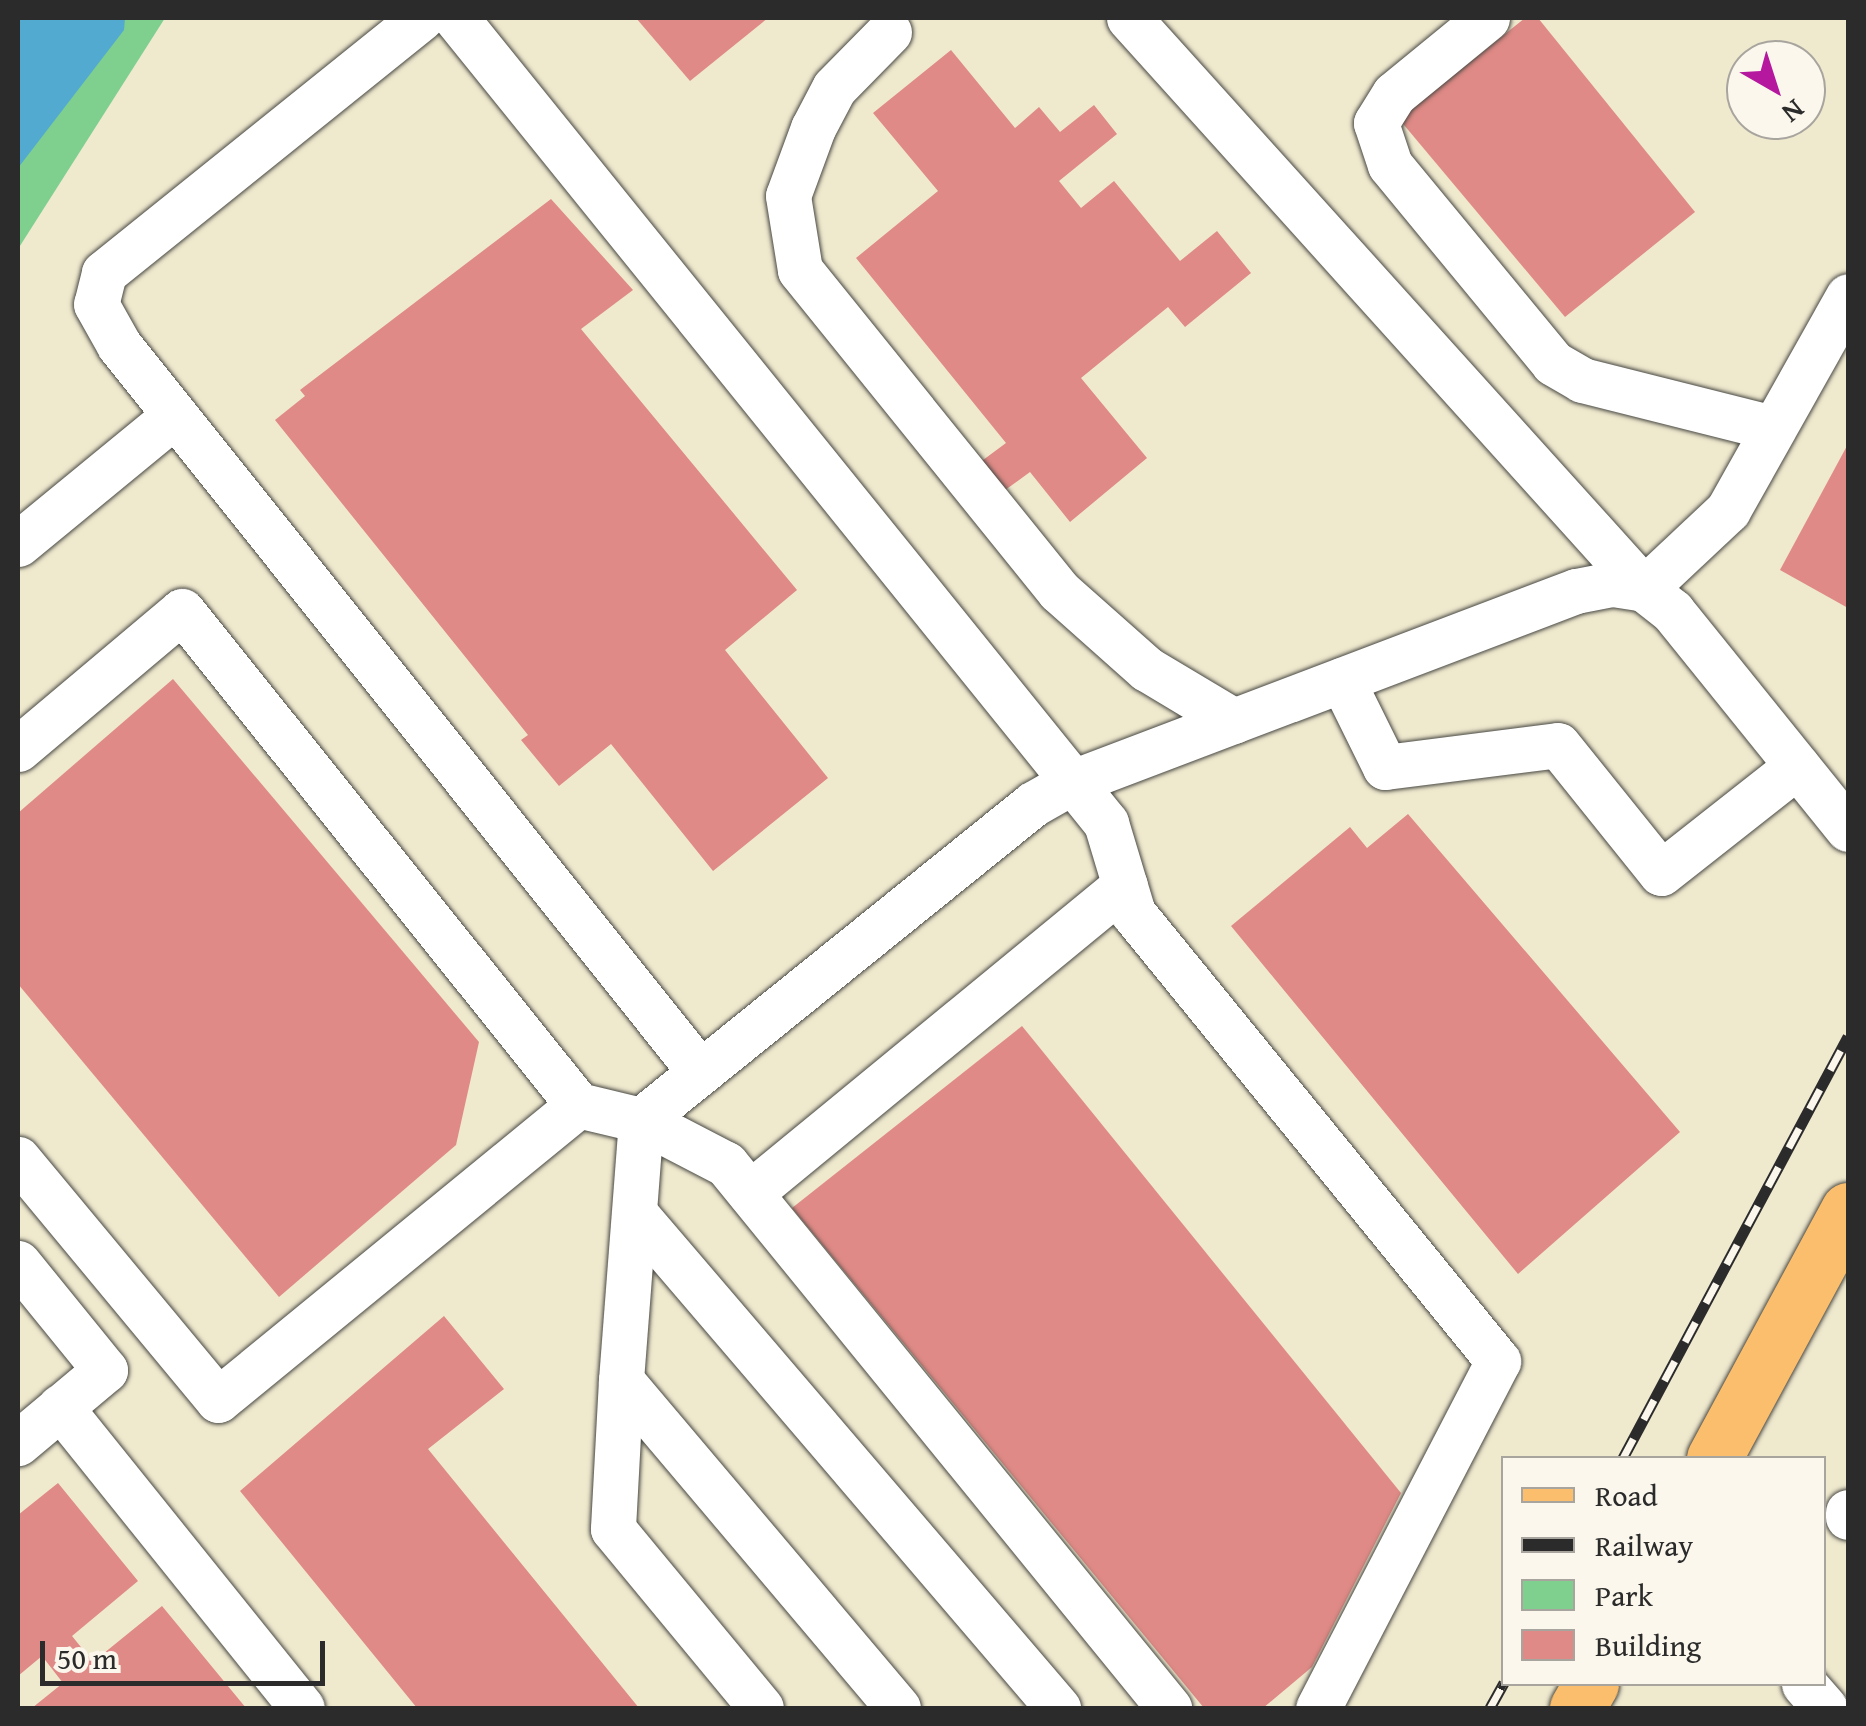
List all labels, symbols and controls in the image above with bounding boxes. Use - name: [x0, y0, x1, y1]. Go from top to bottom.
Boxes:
- north arrow: [1726, 40, 1826, 140]
- text: N: [1774, 90, 1814, 134]
- legend: [1501, 1456, 1826, 1686]
- text: Road: [1595, 1473, 1658, 1517]
- text: Railway: [1595, 1523, 1693, 1567]
- text: Park: [1595, 1573, 1653, 1617]
- scale bar: [45, 1621, 330, 1683]
- text: Building: [1595, 1623, 1701, 1667]
- text: 50 m: [57, 1636, 117, 1680]

